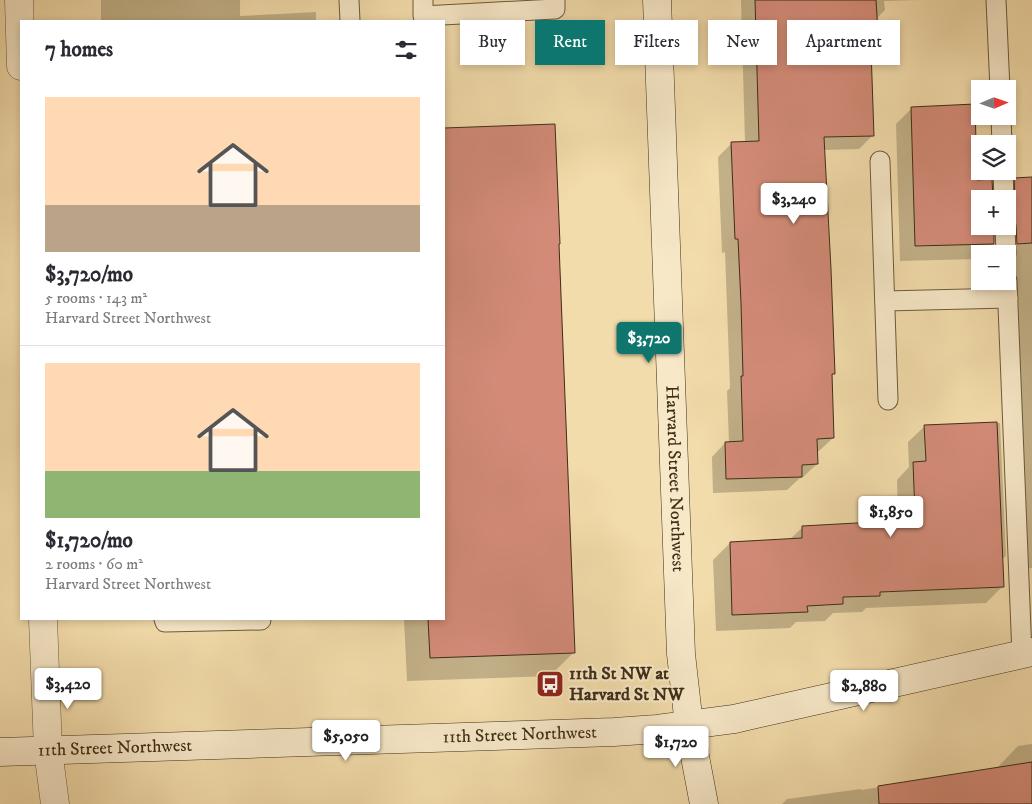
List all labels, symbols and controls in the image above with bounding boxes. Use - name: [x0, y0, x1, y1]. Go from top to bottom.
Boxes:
- chip: Buy: [460, 20, 525, 65]
- chip: Rent: [535, 20, 605, 65]
- chip: Filters: [615, 20, 698, 65]
- chip: New: [708, 20, 777, 65]
- chip: Apartment: [787, 20, 900, 65]
- icon: filters: [392, 36, 420, 64]
- text: 7 homes: [45, 37, 113, 63]
- north arrow: [971, 80, 1016, 125]
- map controls: [971, 80, 1016, 290]
- icon: home: [188, 130, 278, 220]
- button: layers: [971, 135, 1016, 180]
- pin: $3,240: [753, 182, 835, 225]
- text: $3,240: [772, 189, 816, 209]
- button: +: [971, 190, 1016, 235]
- button: −: [971, 245, 1016, 290]
- text: $3,720/mo: [45, 262, 133, 288]
- text: 5 rooms · 143 m²: [45, 288, 147, 308]
- text: Harvard Street Northwest: [45, 308, 211, 328]
- pin: $3,720: [608, 322, 690, 364]
- text: $3,720: [628, 328, 670, 348]
- street label: Harvard Street Northwest: [660, 385, 689, 573]
- icon: home: [188, 395, 278, 485]
- pin: $1,850: [850, 496, 932, 538]
- text: $1,850: [869, 502, 913, 522]
- text: $1,720/mo: [45, 528, 133, 554]
- text: 2 rooms · 60 m²: [45, 554, 143, 574]
- text: Harvard Street Northwest: [45, 574, 211, 594]
- place label: 11th St NW at Harvard St NW: [569, 663, 685, 706]
- pin: $3,420: [27, 668, 109, 710]
- bus stop icon: 11th St NW at Harvard St NW: [535, 669, 565, 699]
- pin: $2,880: [823, 670, 905, 712]
- text: $3,420: [46, 674, 91, 694]
- text: $2,880: [841, 676, 887, 696]
- pin: $5,050: [305, 720, 387, 762]
- street label: 11th Street Northwest: [442, 722, 597, 749]
- text: $5,050: [323, 726, 369, 746]
- pin: $1,720: [635, 726, 717, 768]
- text: $1,720: [655, 732, 697, 752]
- street label: 11th Street Northwest: [37, 735, 193, 762]

